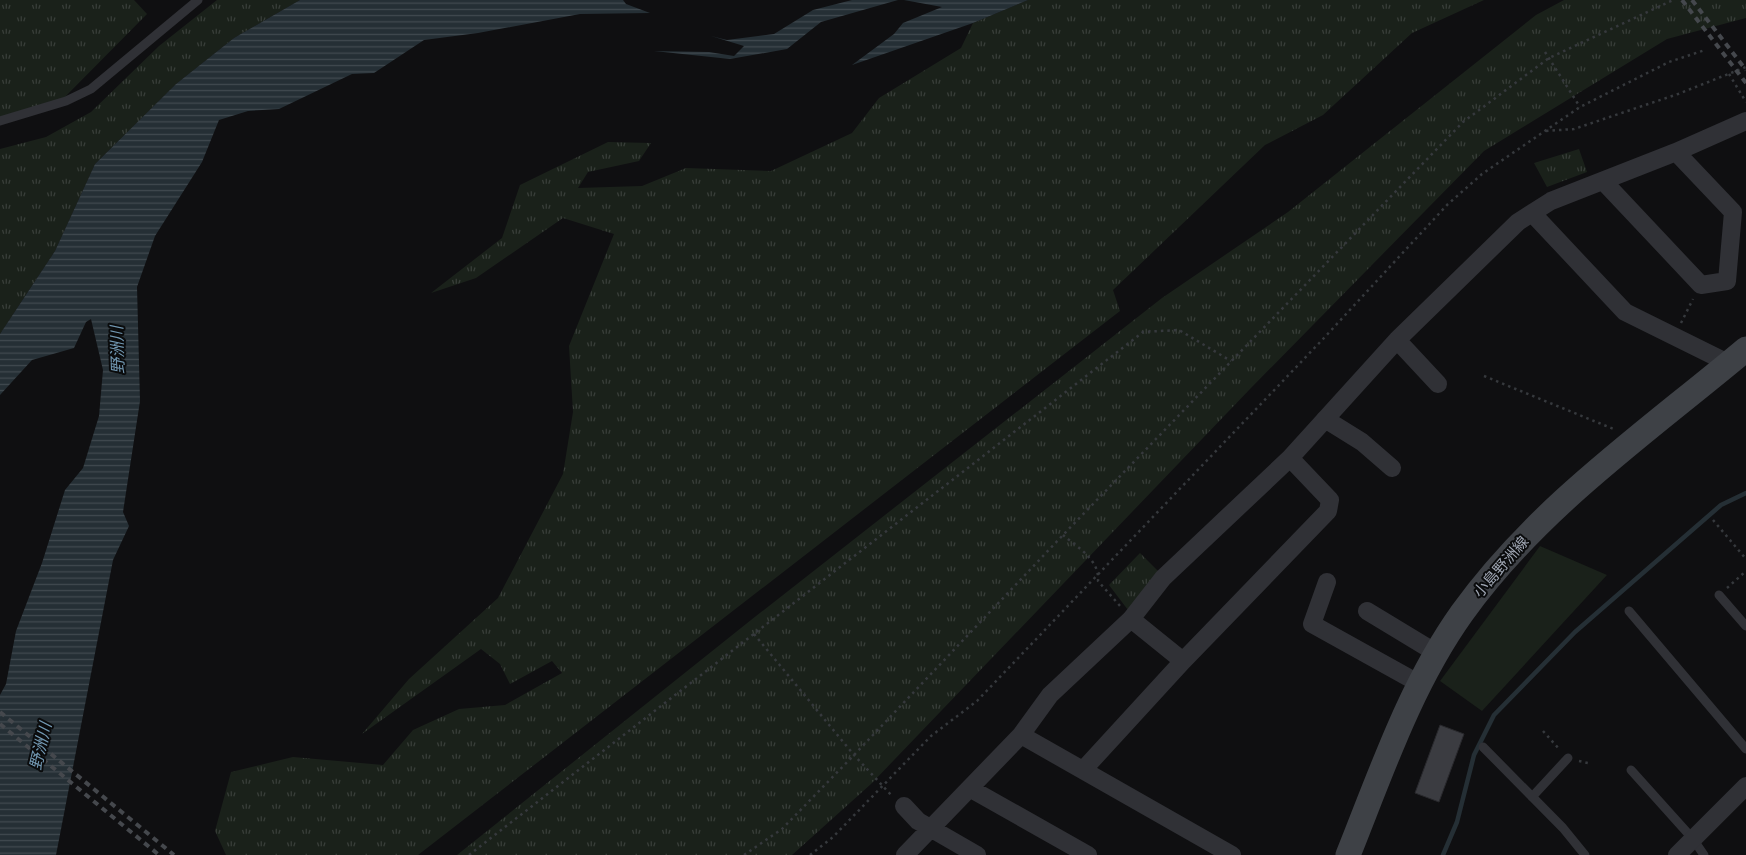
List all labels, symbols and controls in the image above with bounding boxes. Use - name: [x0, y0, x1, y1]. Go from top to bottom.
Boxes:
- water label: 野洲川: [106, 324, 128, 374]
- street label: 小島野洲線: [1469, 532, 1532, 601]
- water label: 野洲川: [25, 718, 56, 772]

